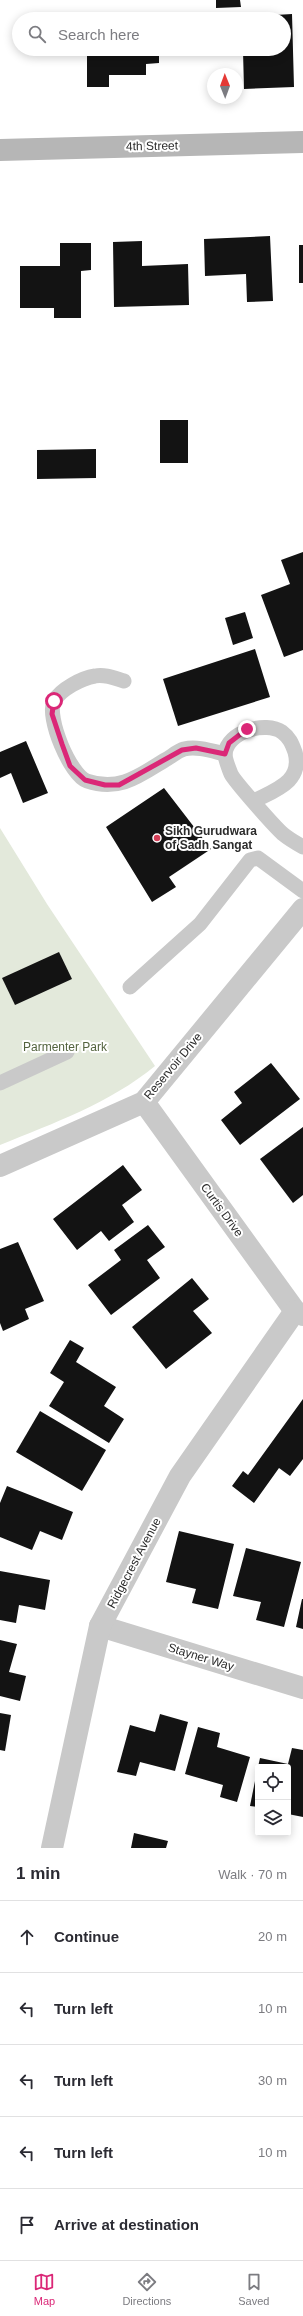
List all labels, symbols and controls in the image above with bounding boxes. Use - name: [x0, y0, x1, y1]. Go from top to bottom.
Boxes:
- search box: [12, 12, 291, 56]
- icon: search: [26, 23, 48, 45]
- text: Search here: [58, 26, 140, 43]
- north arrow: [207, 68, 243, 104]
- street label: 4th Street: [126, 139, 179, 153]
- route start: [45, 692, 63, 710]
- route end: [238, 720, 256, 738]
- place label: Sikh Gurudwara of Sadh Sangat: [165, 824, 257, 852]
- marker: Sikh Gurudwara of Sadh Sangat: [152, 833, 162, 843]
- street label: Reservoir Drive: [141, 1030, 205, 1102]
- park label: Parmenter Park: [23, 1040, 108, 1054]
- street label: Curtis Drive: [198, 1181, 246, 1240]
- street label: Ridgecrest Avenue: [104, 1515, 164, 1611]
- street label: Stayner Way: [166, 1640, 236, 1674]
- map controls: [255, 1764, 291, 1836]
- button: locate: [255, 1764, 291, 1800]
- button: layers: [255, 1800, 291, 1836]
- text: 1 min: [16, 1864, 60, 1883]
- text: Walk · 70 m: [218, 1867, 287, 1882]
- icon: ahead: [16, 1926, 38, 1948]
- text: Continue: [54, 1928, 119, 1945]
- text: 20 m: [258, 1929, 287, 1944]
- icon: left: [16, 1998, 38, 2020]
- text: Turn left: [54, 2000, 113, 2017]
- text: 10 m: [258, 2001, 287, 2016]
- icon: left: [16, 2070, 38, 2092]
- text: Turn left: [54, 2072, 113, 2089]
- text: 30 m: [258, 2073, 287, 2088]
- icon: left: [16, 2142, 38, 2164]
- text: Turn left: [54, 2144, 113, 2161]
- text: 10 m: [258, 2145, 287, 2160]
- icon: arrive: [16, 2214, 38, 2236]
- text: Arrive at destination: [54, 2216, 199, 2233]
- tab: Map: [33, 2271, 55, 2307]
- tab: Directions: [122, 2271, 171, 2307]
- tab: Saved: [238, 2271, 269, 2307]

